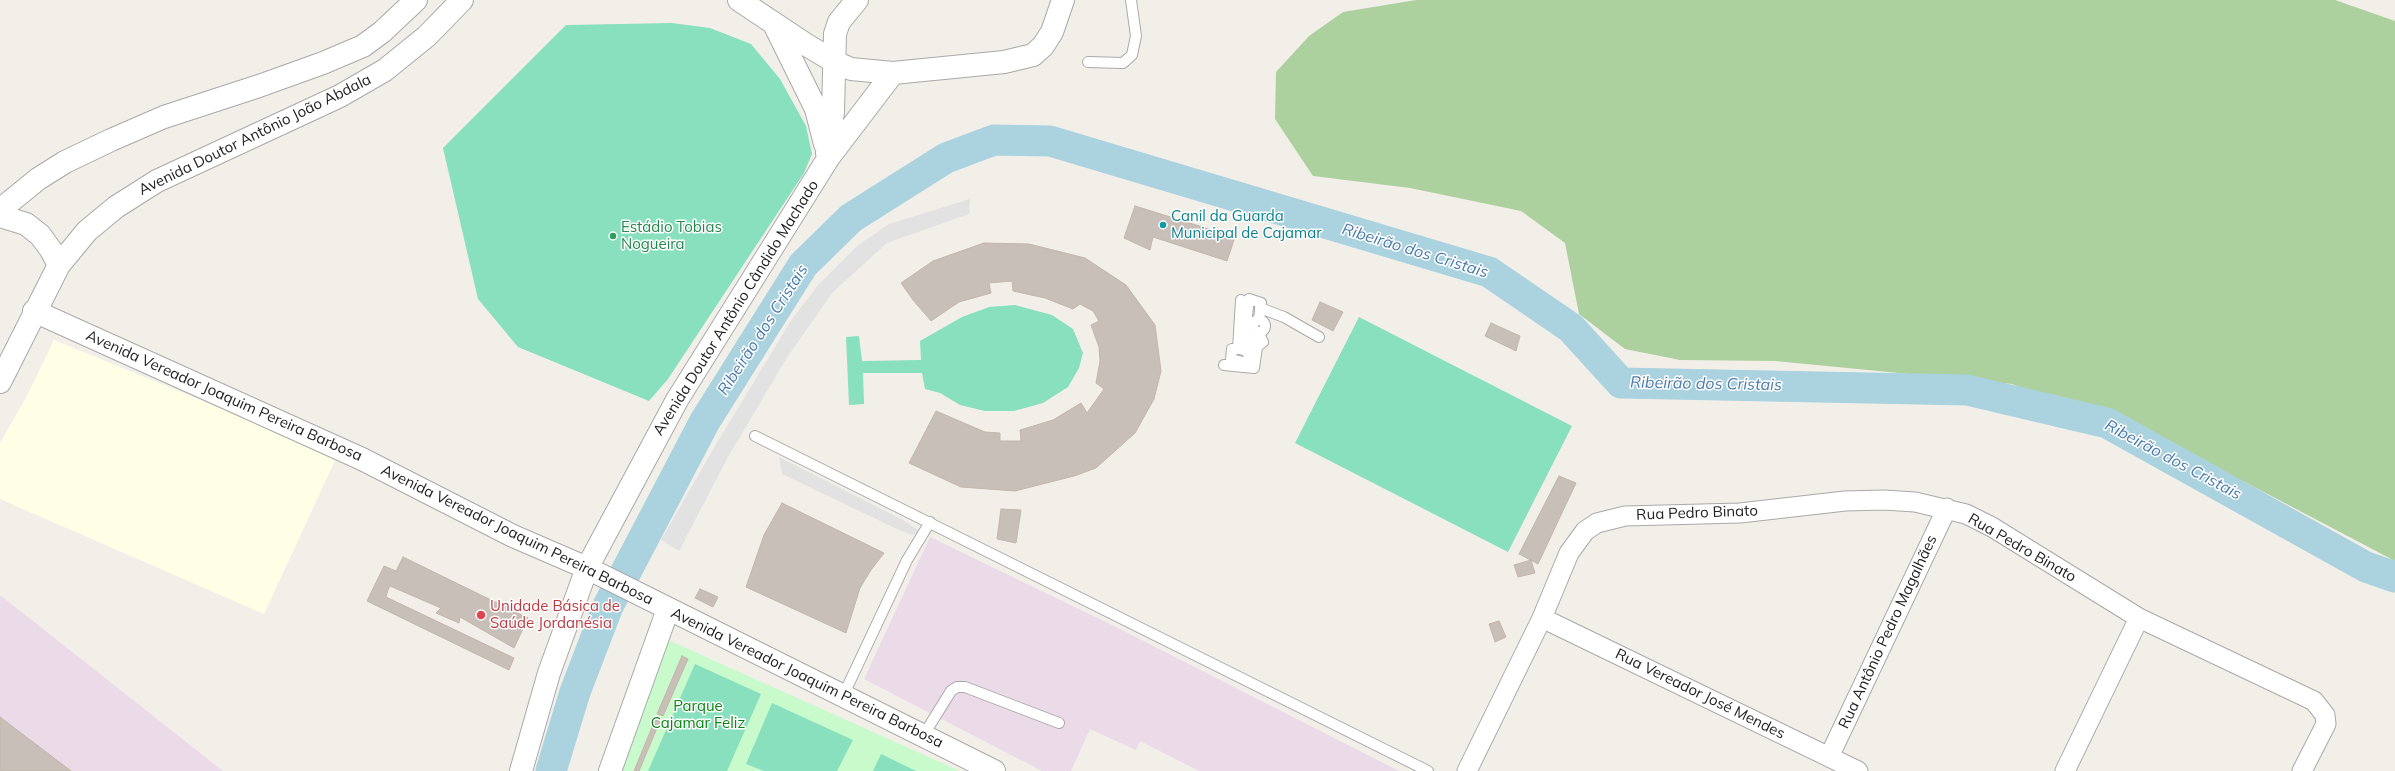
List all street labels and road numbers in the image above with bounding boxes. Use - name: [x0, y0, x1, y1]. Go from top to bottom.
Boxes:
- street label: Avenida Doutor Antônio João Abdala: [136, 71, 374, 199]
- street label: Avenida Doutor Antônio Cândido Machado: [650, 177, 822, 439]
- street label: Avenida Vereador Joaquim Pereira Barbosa: [83, 327, 365, 465]
- street label: Avenida Vereador Joaquim Pereira Barbosa: [378, 461, 656, 609]
- street label: Rua Pedro Binato: [1636, 502, 1758, 524]
- street label: Rua Pedro Binato: [1965, 510, 2079, 586]
- street label: Rua Antônio Pedro Magalhães: [1835, 532, 1941, 732]
- street label: Avenida Vereador Joaquim Pereira Barbosa: [668, 604, 946, 752]
- street label: Rua Vereador José Mendes: [1612, 645, 1788, 743]

